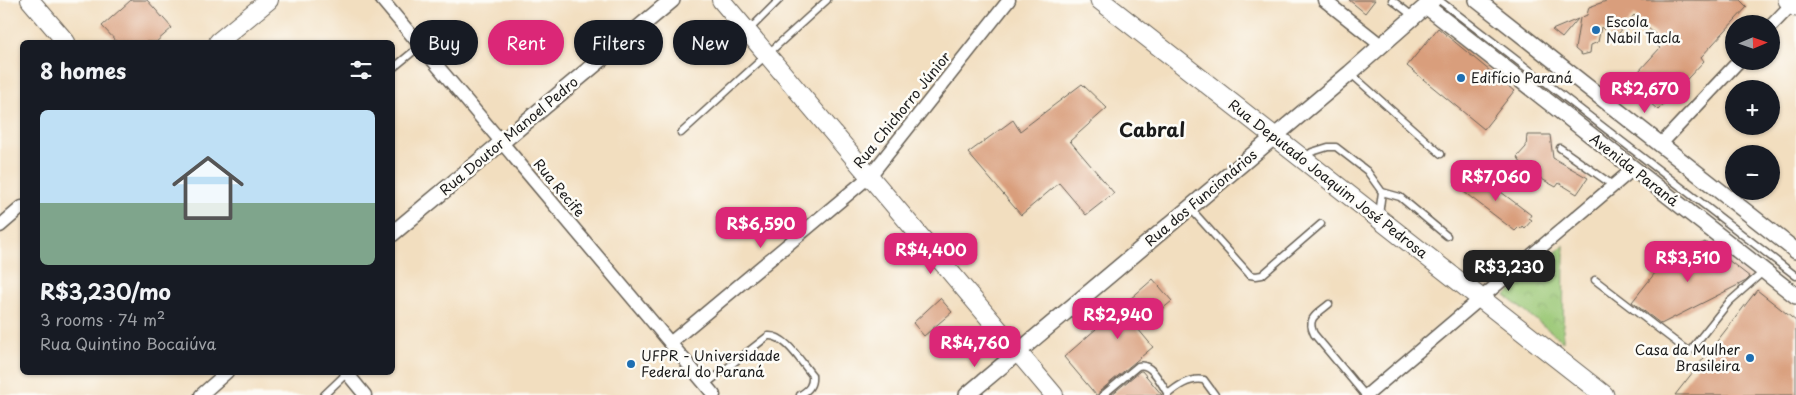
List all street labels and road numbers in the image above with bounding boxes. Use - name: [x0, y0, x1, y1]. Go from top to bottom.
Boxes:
- street label: Rua Chichorro Júnior: [848, 47, 956, 172]
- street label: Rua Doutor Manoel Pedro: [435, 71, 583, 200]
- street label: Rua Deputado Joaquim José Pedrosa: [1224, 94, 1433, 263]
- street label: Avenida Paraná: [1585, 128, 1684, 212]
- street label: Rua dos Funcionários: [1140, 144, 1261, 251]
- street label: Rua Recife: [529, 154, 590, 221]

